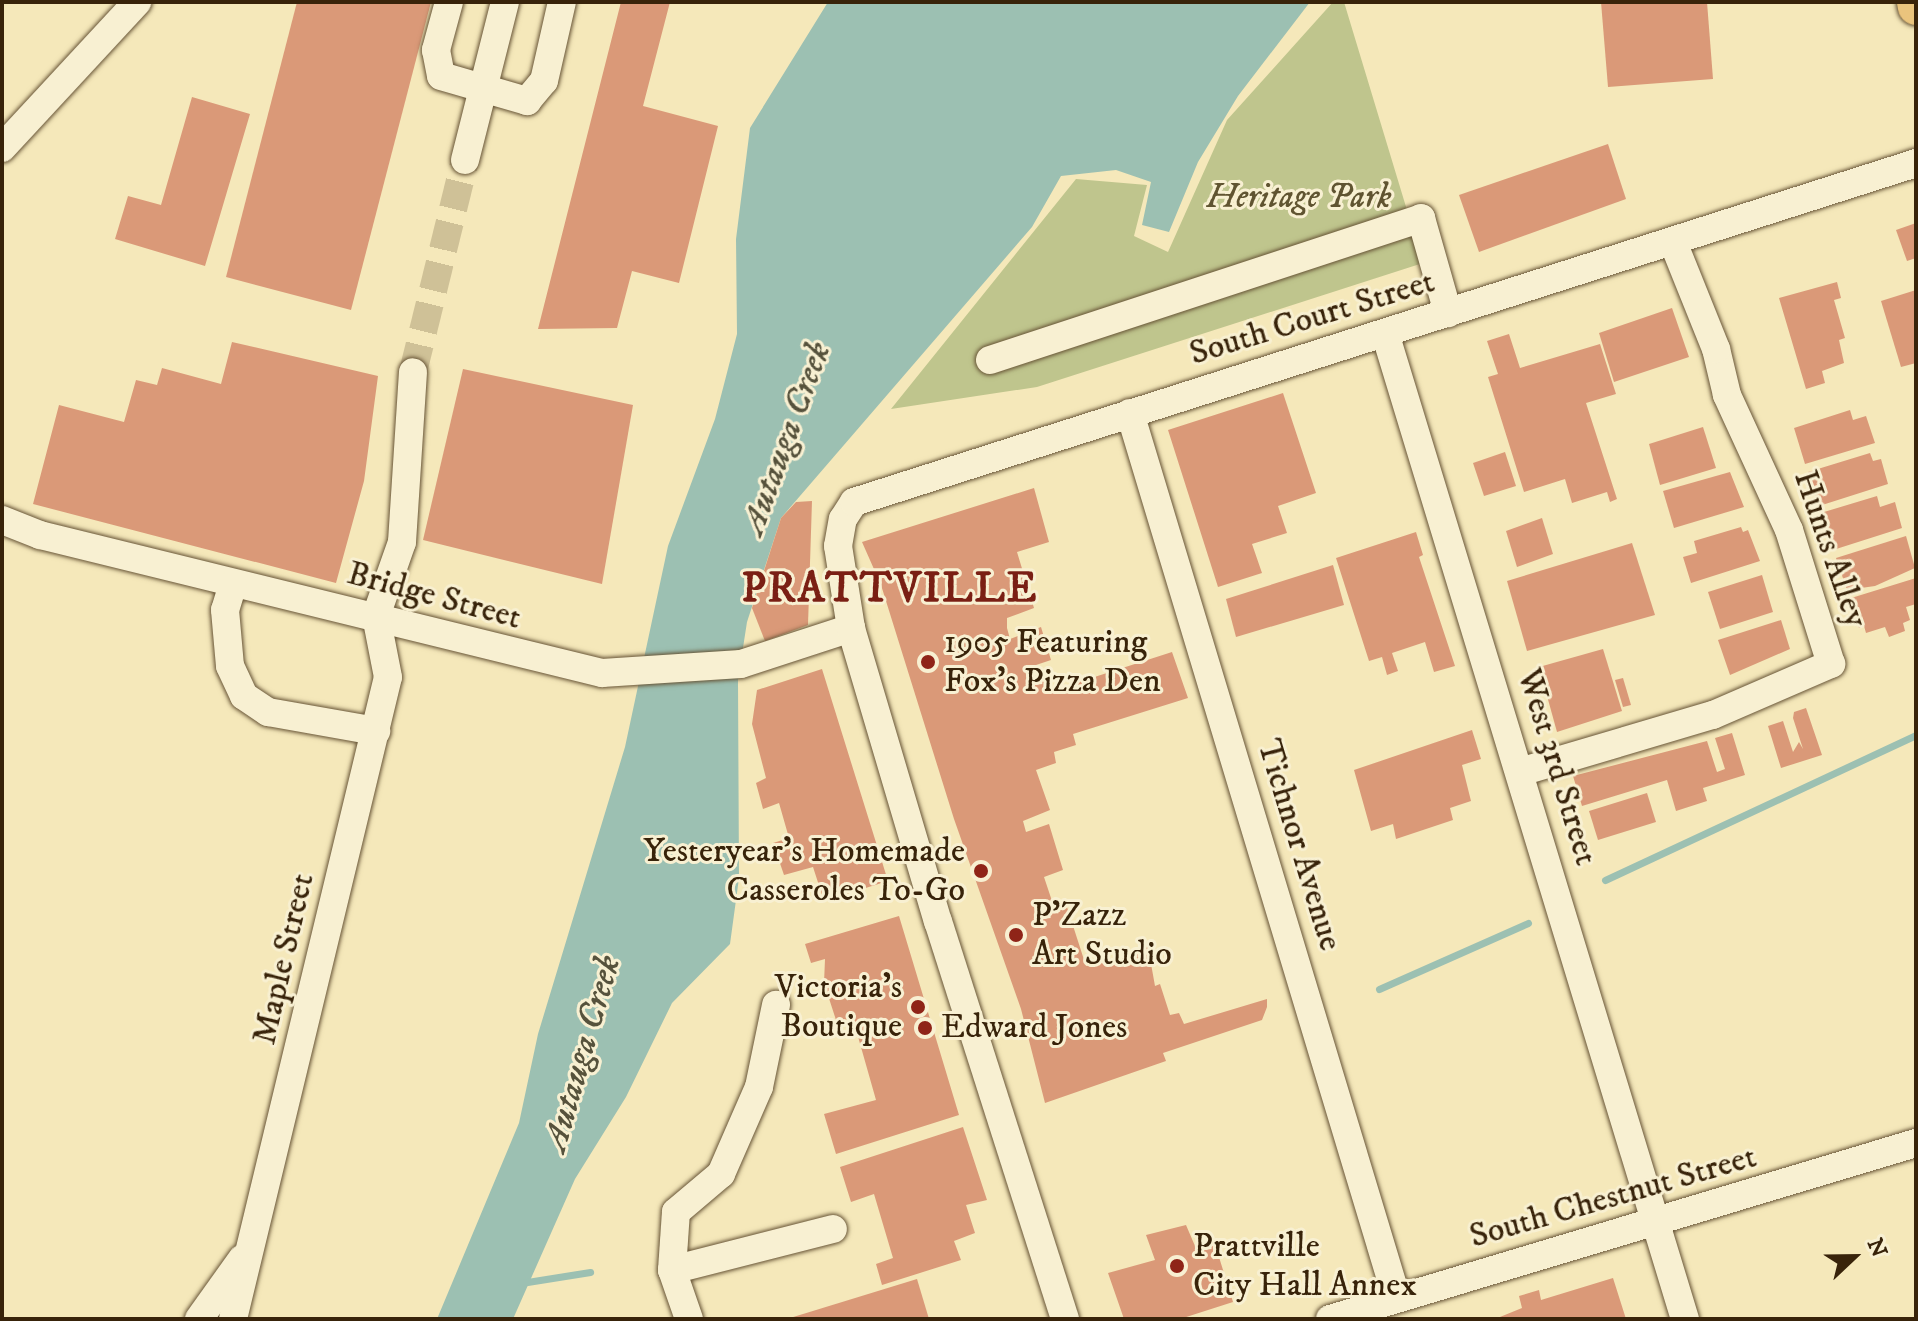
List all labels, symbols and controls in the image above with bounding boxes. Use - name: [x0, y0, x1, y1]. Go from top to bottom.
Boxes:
- park label: Heritage Park: [1207, 178, 1391, 218]
- street label: South Court Street: [1185, 261, 1439, 375]
- water label: Autauga Creek: [731, 336, 841, 540]
- street label: Hunts Alley: [1784, 465, 1876, 633]
- street label: Bridge Street: [343, 553, 525, 639]
- district label: PRATTVILLE: [741, 564, 1039, 614]
- place label: 1905 Featuring Fox's Pizza Den: [944, 622, 1161, 702]
- marker: 1905 Featuring Fox's Pizza Den: [919, 653, 937, 671]
- street label: West 3rd Street: [1508, 664, 1606, 870]
- street label: Tichnor Avenue: [1247, 734, 1351, 956]
- place label: Yesteryear's Homemade Casseroles To-Go: [643, 831, 965, 910]
- marker: Yesteryear's Homemade Casseroles To-Go: [972, 862, 990, 880]
- street label: Maple Street: [245, 869, 323, 1049]
- place label: P'Zazz Art Studio: [1032, 895, 1172, 974]
- marker: P'Zazz Art Studio: [1007, 926, 1025, 944]
- water label: Autauga Creek: [534, 950, 630, 1156]
- place label: Victoria's Boutique: [775, 967, 902, 1046]
- marker: Victoria's Boutique: [909, 998, 927, 1016]
- place label: Edward Jones: [941, 1008, 1127, 1048]
- marker: Edward Jones: [916, 1019, 934, 1037]
- street label: South Chestnut Street: [1465, 1137, 1761, 1257]
- north arrow: [1814, 1217, 1894, 1297]
- place label: Prattville City Hall Annex: [1193, 1226, 1417, 1306]
- text: N: [1861, 1234, 1893, 1261]
- marker: Prattville City Hall Annex: [1168, 1257, 1186, 1275]

